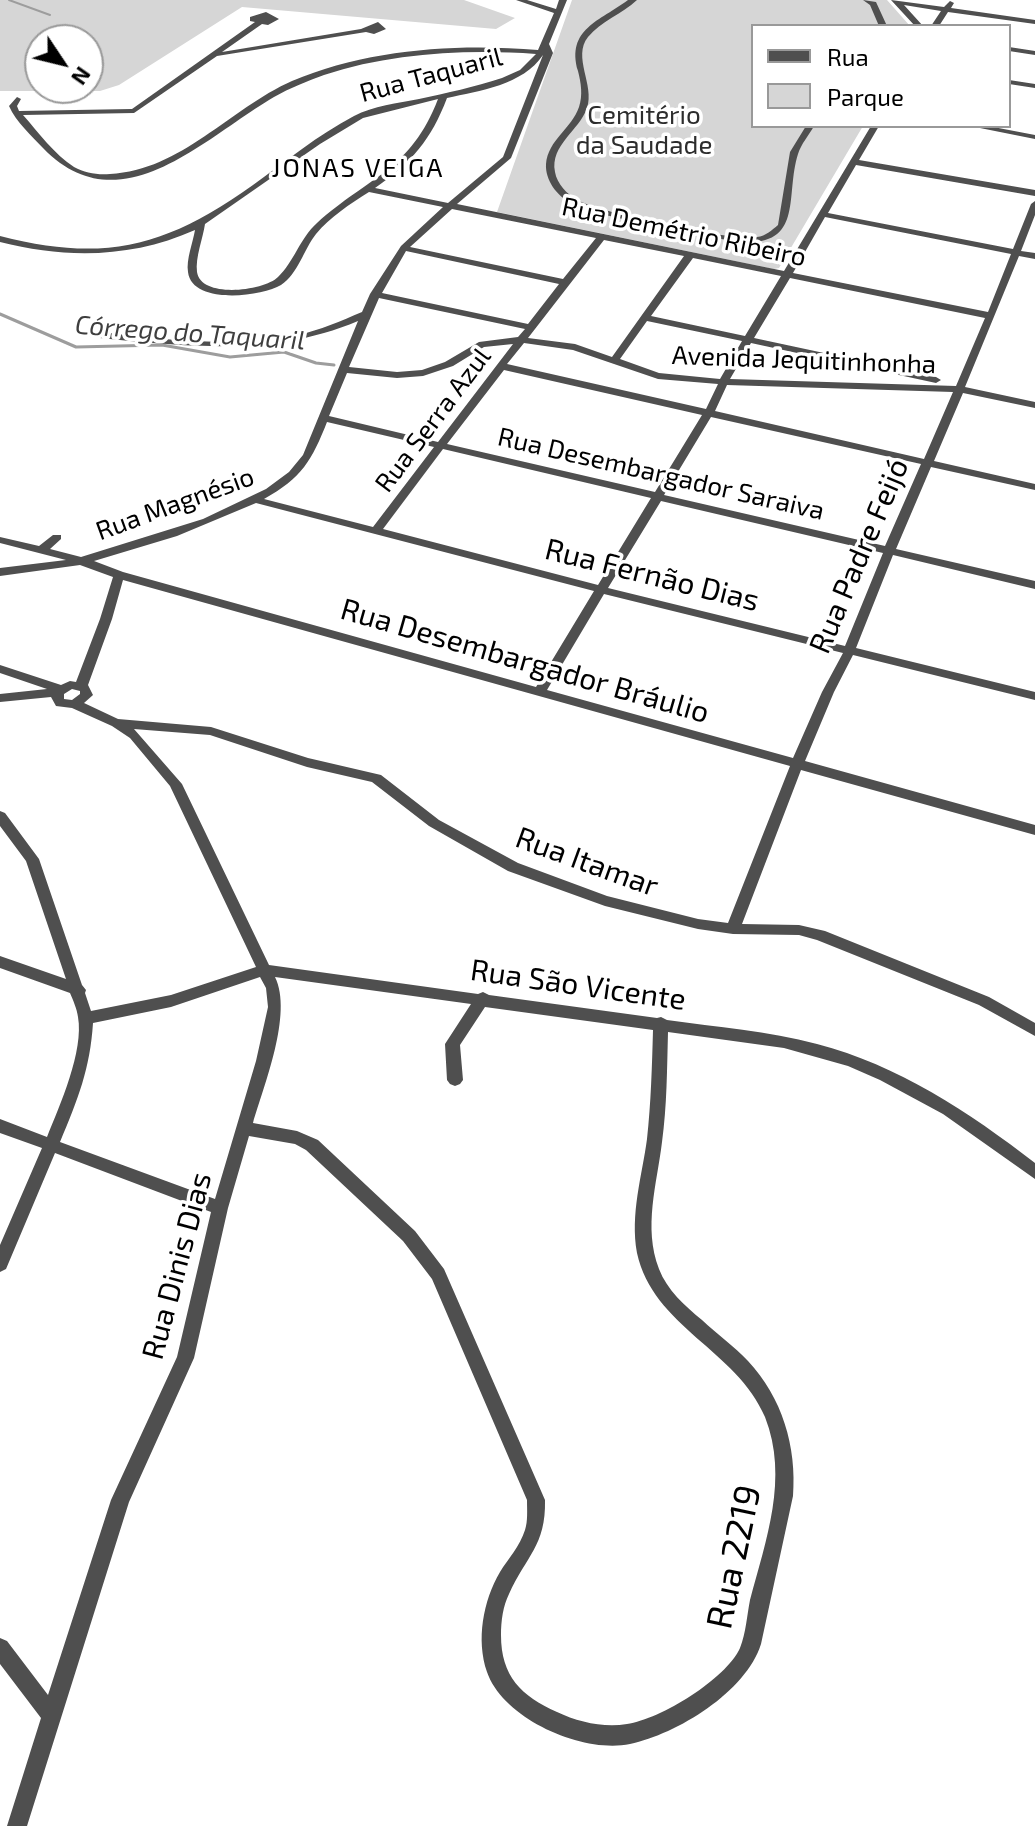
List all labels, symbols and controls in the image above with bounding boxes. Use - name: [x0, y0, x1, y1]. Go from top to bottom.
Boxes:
- north arrow: [24, 24, 104, 104]
- legend: [751, 24, 1011, 128]
- street label: Rua Taquaril: [356, 41, 506, 109]
- text: Rua: [827, 42, 869, 71]
- text: N: [67, 63, 97, 91]
- text: Parque: [827, 82, 904, 111]
- park label: Cemitério da Saudade: [576, 99, 712, 160]
- district label: JONAS VEIGA: [272, 152, 444, 184]
- street label: Rua Demétrio Ribeiro: [559, 191, 809, 273]
- water label: Córrego do Taquaril: [74, 309, 306, 357]
- street label: Avenida Jequitinhonha: [671, 340, 937, 380]
- street label: Rua Serra Azul: [369, 342, 497, 498]
- street label: Rua Desembargador Saraiva: [495, 421, 827, 527]
- street label: Rua Padre Feijó: [802, 453, 916, 659]
- street label: Rua Magnésio: [92, 461, 258, 547]
- street label: Rua Fernão Dias: [541, 531, 763, 619]
- street label: Rua Desembargador Bráulio: [337, 591, 713, 731]
- street label: Rua Itamar: [511, 820, 663, 904]
- street label: Rua São Vicente: [468, 952, 688, 1018]
- street label: Rua Dinis Dias: [135, 1169, 219, 1363]
- street label: Rua 2219: [698, 1481, 770, 1633]

